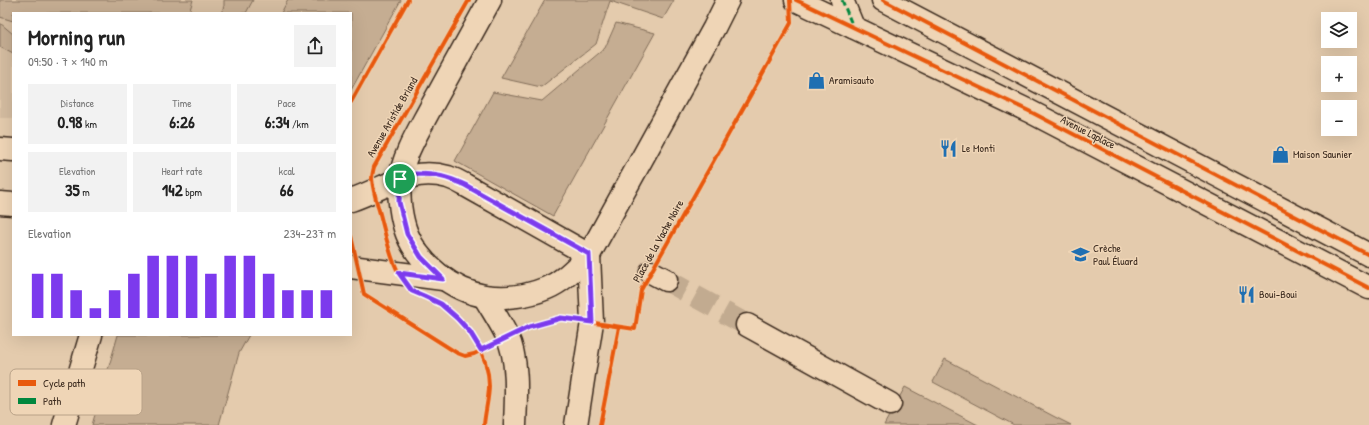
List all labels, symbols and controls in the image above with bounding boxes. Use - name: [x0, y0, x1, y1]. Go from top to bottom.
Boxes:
- map controls: [1321, 12, 1357, 136]
- button: layers: [1321, 12, 1357, 48]
- text: Morning run: [28, 22, 125, 52]
- button: share: [294, 25, 336, 67]
- text: 09:50 · 7 × 140 m: [28, 52, 108, 70]
- button: +: [1321, 56, 1357, 92]
- shop icon: Aramisauto: [806, 70, 826, 90]
- place label: Aramisauto: [829, 73, 875, 87]
- street label: Avenue Aristide Briand: [363, 74, 421, 159]
- text: Distance: [61, 96, 94, 110]
- text: Time: [172, 96, 192, 110]
- text: Pace: [278, 96, 296, 110]
- button: −: [1321, 100, 1357, 136]
- text: 0.98: [58, 110, 82, 133]
- text: 6:26: [169, 110, 195, 133]
- text: 6:34: [265, 110, 289, 133]
- street label: Avenue Laplace: [1058, 112, 1118, 152]
- text: km: [82, 117, 97, 131]
- text: /km: [289, 117, 309, 131]
- restaurant icon: Le Monti: [939, 138, 959, 158]
- place label: Le Monti: [962, 141, 995, 155]
- shop icon: Maison Saunier: [1270, 144, 1290, 164]
- place label: Maison Saunier: [1293, 147, 1353, 161]
- pin: [383, 162, 417, 196]
- text: Elevation: [59, 164, 96, 178]
- text: Heart rate: [161, 164, 203, 178]
- text: kcal: [279, 164, 295, 178]
- icon: arrive: [389, 168, 411, 190]
- text: 35: [65, 178, 80, 201]
- text: 142: [162, 178, 183, 201]
- text: 66: [280, 178, 293, 201]
- text: m: [80, 185, 90, 199]
- text: bpm: [183, 185, 202, 199]
- street label: Place de la Vache Noire: [629, 197, 687, 285]
- text: Elevation: [28, 224, 71, 242]
- text: 234–237 m: [284, 224, 336, 242]
- place label: Crèche Paul Éluard: [1093, 241, 1138, 268]
- school or university icon: Crèche Paul Éluard: [1070, 244, 1090, 264]
- restaurant icon: Boui-Boui: [1236, 284, 1256, 304]
- place label: Boui-Boui: [1259, 287, 1297, 301]
- legend: [10, 369, 142, 415]
- text: Cycle path: [43, 376, 86, 390]
- text: Path: [43, 394, 61, 408]

